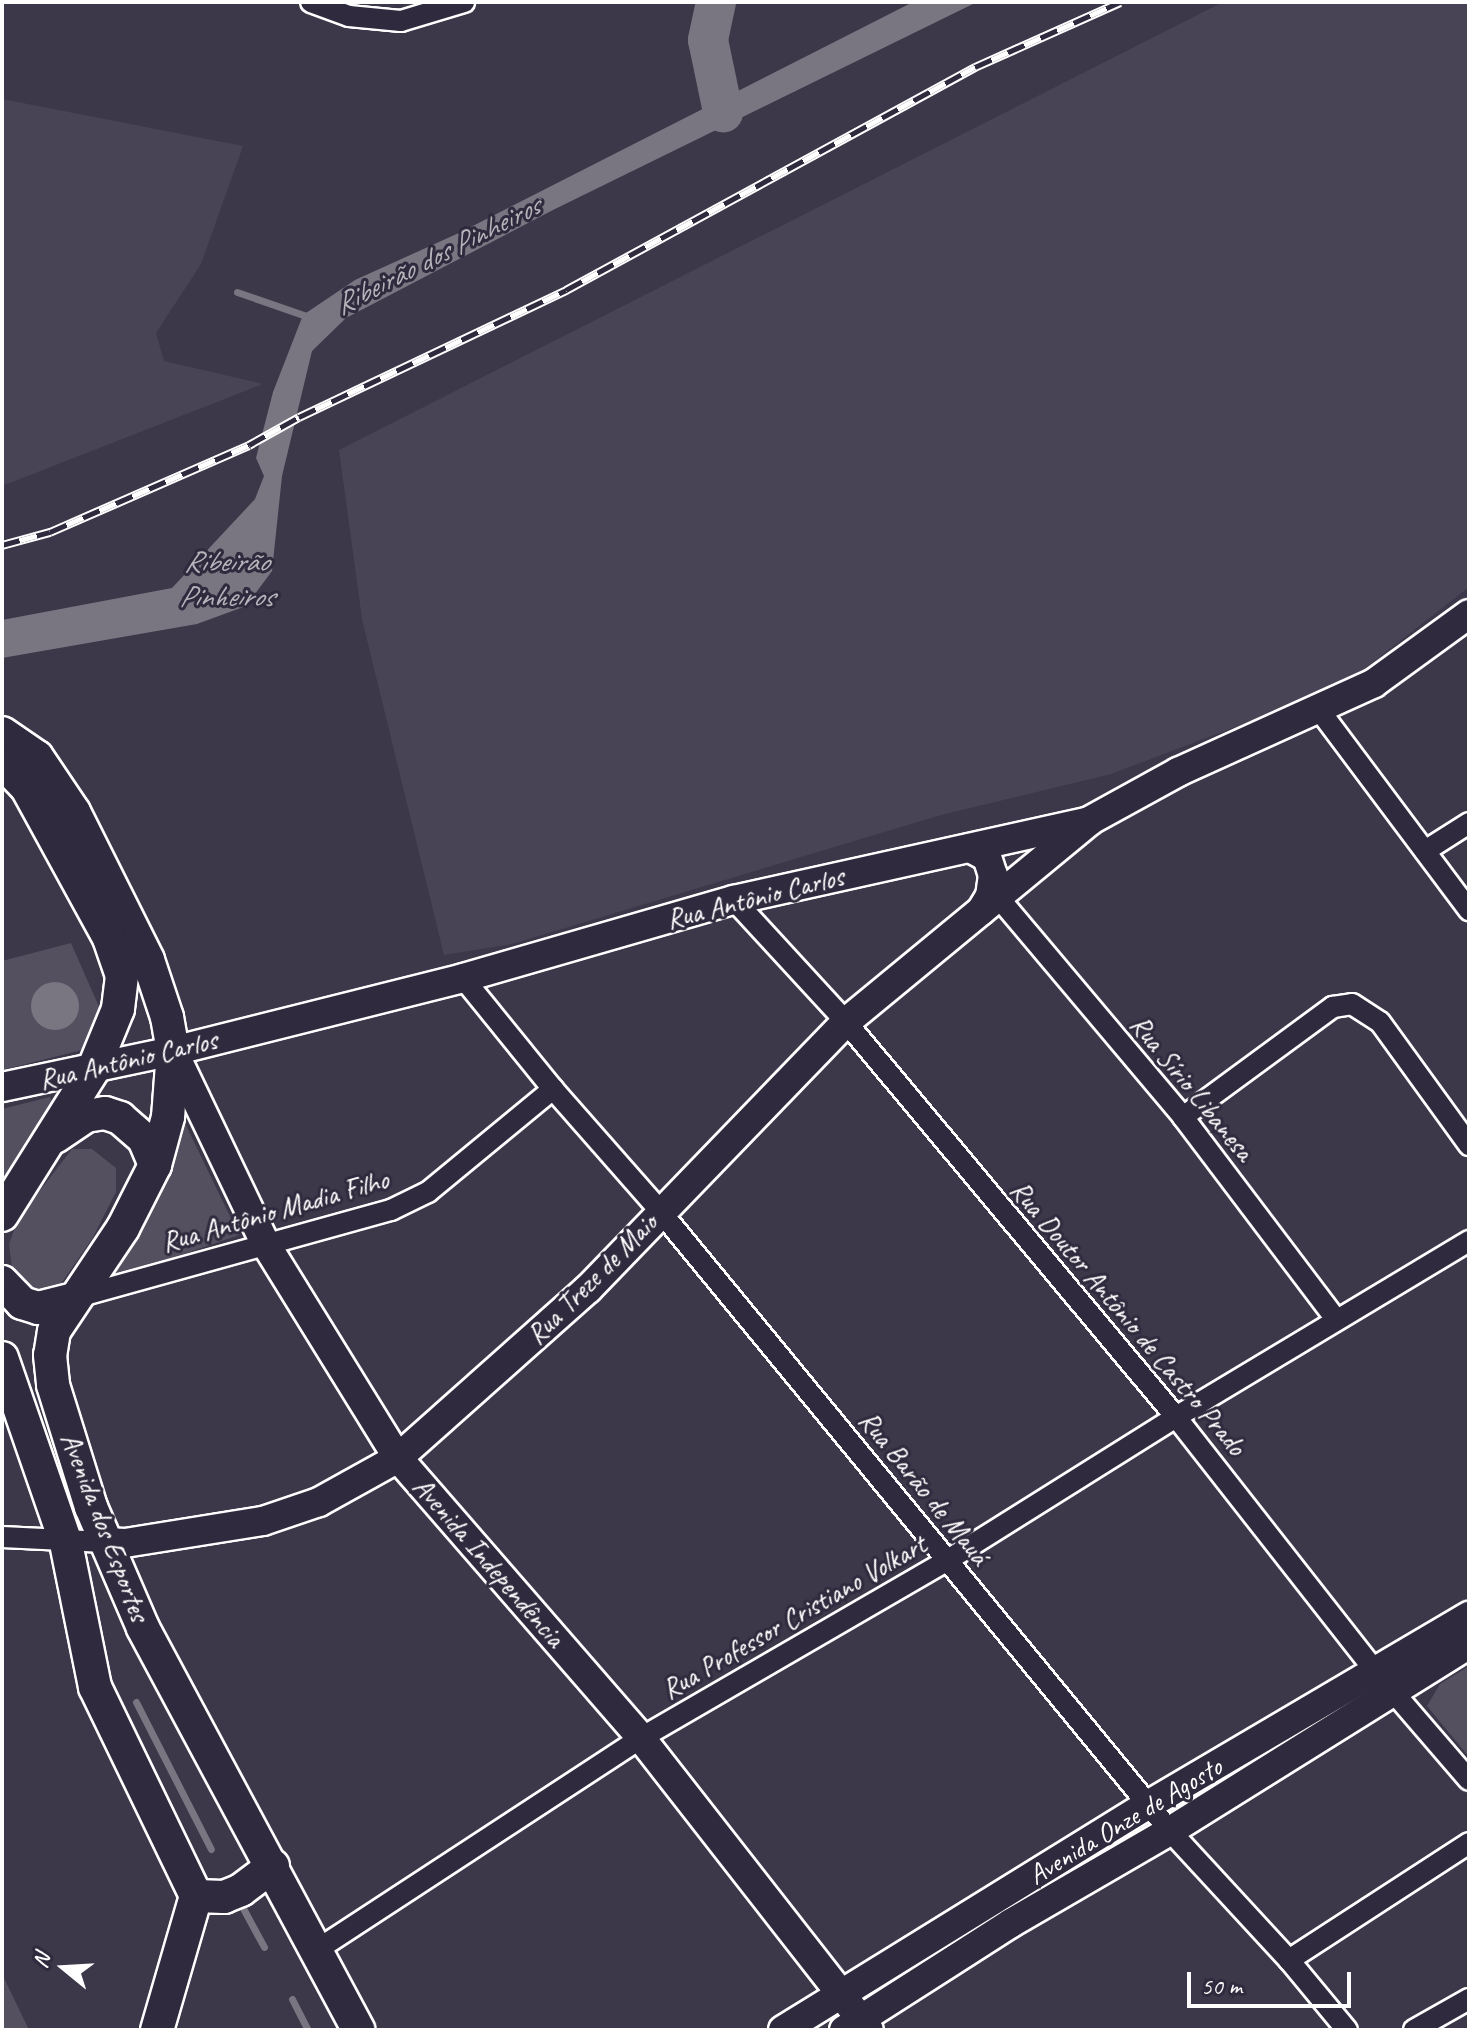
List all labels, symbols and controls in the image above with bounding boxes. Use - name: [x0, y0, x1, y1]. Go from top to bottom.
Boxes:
- water label: Ribeirão dos Pinheiros: [328, 188, 546, 322]
- water label: Ribeirão Pinheiros: [179, 543, 273, 614]
- street label: Rua Antônio Carlos: [663, 860, 847, 936]
- street label: Rua Sírio Libanesa: [1123, 1008, 1261, 1168]
- street label: Rua Antônio Carlos: [35, 1023, 221, 1097]
- street label: Rua Antônio Madia Filho: [157, 1162, 393, 1260]
- street label: Rua Doutor Antônio de Castro Prado: [1003, 1173, 1253, 1463]
- street label: Rua Treze de Maio: [520, 1207, 664, 1351]
- street label: Rua Barão de Mauá: [851, 1404, 997, 1572]
- street label: Avenida dos Esportes: [54, 1428, 156, 1626]
- street label: Avenida Independência: [406, 1470, 572, 1654]
- street label: Rua Professor Cristiano Volkart: [656, 1527, 932, 1707]
- street label: Avenida Onze de Agosto: [1022, 1750, 1228, 1892]
- north arrow: [24, 1928, 104, 2008]
- text: N: [26, 1950, 57, 1971]
- scale bar: [1191, 1956, 1355, 2006]
- text: 50 m: [1201, 1971, 1242, 2001]

